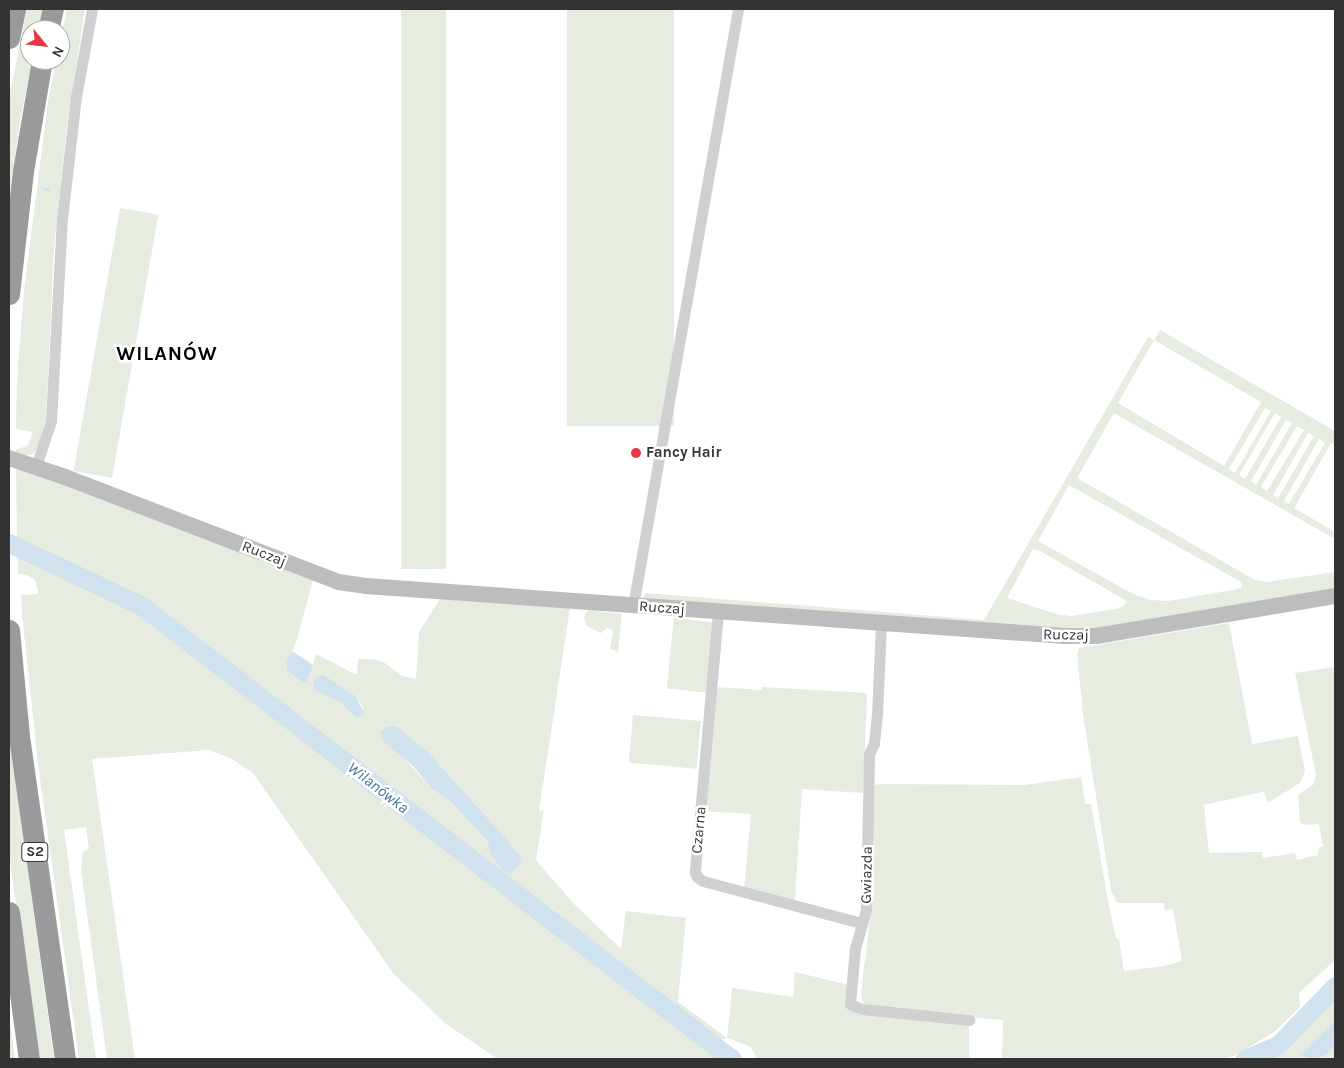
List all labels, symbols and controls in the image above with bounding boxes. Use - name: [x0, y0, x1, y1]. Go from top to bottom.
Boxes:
- north arrow: [20, 20, 70, 70]
- text: N: [48, 43, 68, 60]
- district label: WILANÓW: [115, 341, 219, 365]
- place label: Fancy Hair: [646, 444, 721, 462]
- marker: Fancy Hair: [630, 447, 642, 459]
- street label: Ruczaj: [239, 537, 289, 571]
- street label: Ruczaj: [638, 597, 686, 619]
- street label: Ruczaj: [1043, 626, 1089, 644]
- water label: Wilanówka: [344, 758, 412, 818]
- street label: Czarna: [688, 806, 710, 854]
- road number: S2: [21, 840, 49, 864]
- street label: Gwiazda: [857, 846, 877, 904]

